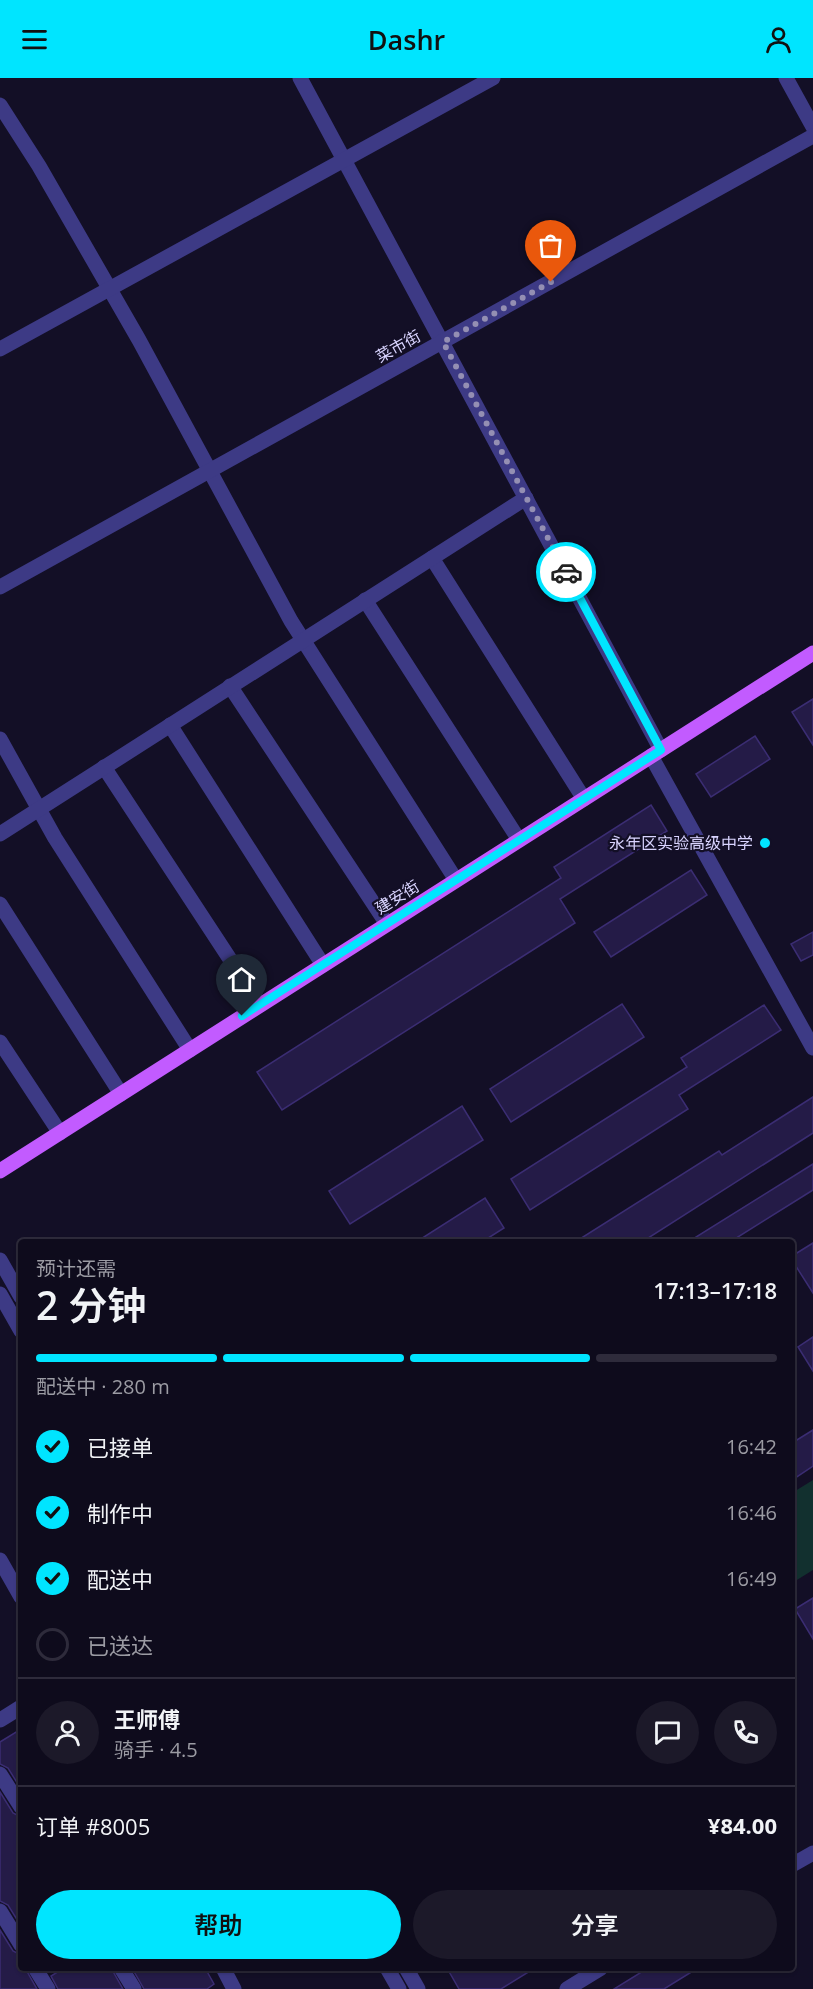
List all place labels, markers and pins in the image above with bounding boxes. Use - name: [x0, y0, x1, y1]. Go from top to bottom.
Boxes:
- pin: [525, 220, 576, 282]
- place label: 永年区实验高级中学: [609, 832, 753, 854]
- marker: 永年区实验高级中学: [758, 836, 772, 850]
- pin: [216, 954, 267, 1016]

